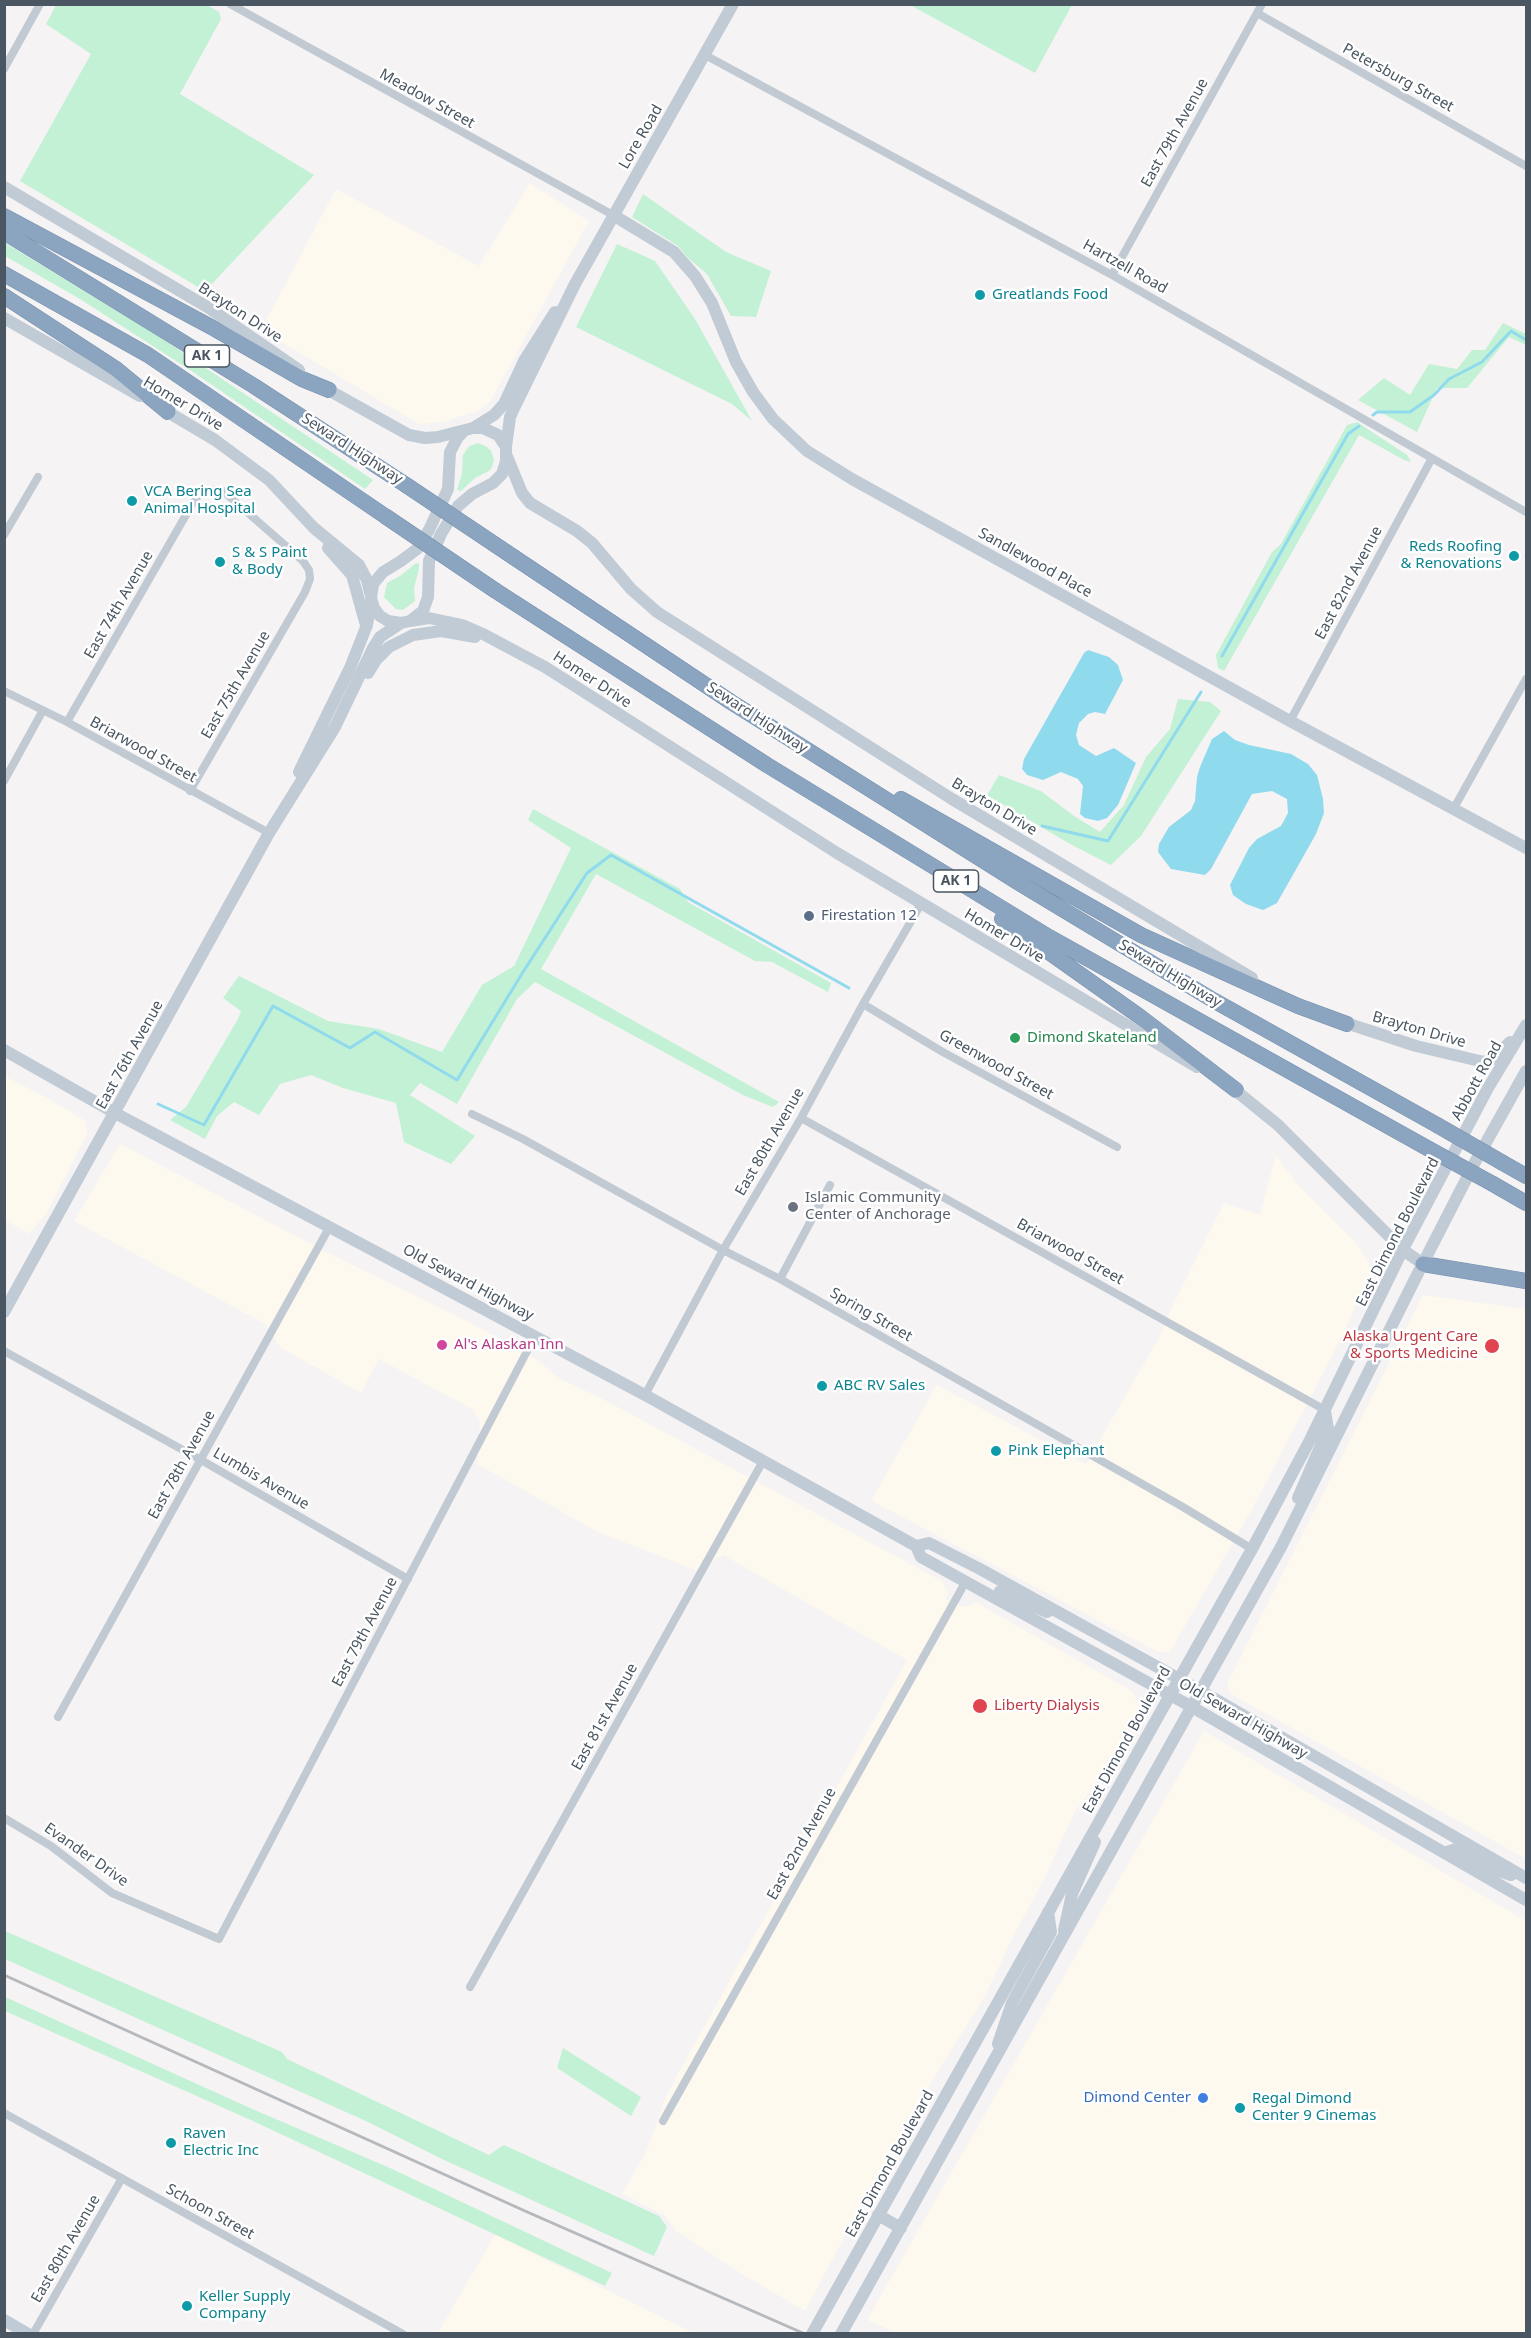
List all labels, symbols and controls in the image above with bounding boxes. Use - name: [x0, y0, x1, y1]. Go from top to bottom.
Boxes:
- street label: Petersburg Street: [1339, 40, 1457, 116]
- street label: Meadow Street: [376, 65, 478, 133]
- street label: East 79th Avenue: [1138, 75, 1212, 191]
- street label: Lore Road: [615, 102, 667, 172]
- street label: Hartzell Road: [1079, 236, 1171, 298]
- street label: Brayton Drive: [195, 279, 285, 347]
- place label: Greatlands Food: [992, 286, 1108, 304]
- marker: Greatlands Food: [973, 288, 987, 302]
- road number: AK 1: [184, 345, 230, 367]
- street label: Homer Drive: [140, 373, 226, 435]
- street label: Seward Highway: [298, 410, 406, 488]
- place label: VCA Bering Sea Animal Hospital: [144, 483, 255, 518]
- marker: VCA Bering Sea Animal Hospital: [125, 494, 139, 508]
- street label: East 82nd Avenue: [1312, 523, 1386, 643]
- street label: Sandlewood Place: [975, 524, 1095, 602]
- place label: Reds Roofing & Renovations: [1400, 538, 1502, 573]
- place label: S & S Paint & Body: [232, 544, 307, 579]
- street label: East 74th Avenue: [81, 548, 157, 662]
- marker: Reds Roofing & Renovations: [1507, 549, 1521, 563]
- marker: S & S Paint & Body: [213, 555, 227, 569]
- street label: East 75th Avenue: [198, 628, 274, 742]
- street label: Homer Drive: [549, 648, 635, 712]
- street label: Seward Highway: [703, 679, 811, 757]
- street label: Briarwood Street: [86, 713, 200, 787]
- street label: Brayton Drive: [948, 774, 1040, 840]
- road number: AK 1: [934, 870, 978, 892]
- street label: Homer Drive: [961, 905, 1047, 967]
- place label: Firestation 12: [821, 907, 917, 925]
- marker: Firestation 12: [802, 909, 816, 923]
- street label: Seward Highway: [1115, 936, 1225, 1012]
- street label: East 76th Avenue: [93, 997, 167, 1113]
- street label: Brayton Drive: [1370, 1008, 1468, 1052]
- street label: Greenwood Street: [936, 1026, 1056, 1104]
- place label: Dimond Skateland: [1027, 1029, 1157, 1047]
- marker: Dimond Skateland: [1008, 1031, 1022, 1045]
- street label: Abbott Road: [1448, 1038, 1506, 1124]
- street label: East 80th Avenue: [732, 1085, 808, 1199]
- street label: East Dimond Boulevard: [1353, 1154, 1443, 1310]
- place label: Islamic Community Center of Anchorage: [805, 1189, 951, 1224]
- marker: Islamic Community Center of Anchorage: [786, 1200, 800, 1214]
- street label: Briarwood Street: [1013, 1215, 1127, 1289]
- street label: Old Seward Highway: [399, 1241, 537, 1325]
- street label: Spring Street: [827, 1284, 915, 1346]
- place label: Alaska Urgent Care & Sports Medicine: [1343, 1328, 1478, 1363]
- place label: Al's Alaskan Inn: [454, 1336, 564, 1354]
- marker: Alaska Urgent Care & Sports Medicine: [1483, 1337, 1501, 1355]
- marker: Al's Alaskan Inn: [435, 1338, 449, 1352]
- place label: ABC RV Sales: [834, 1377, 925, 1395]
- marker: ABC RV Sales: [815, 1379, 829, 1393]
- street label: East 78th Avenue: [145, 1407, 219, 1523]
- place label: Pink Elephant: [1008, 1442, 1104, 1460]
- street label: Lumbis Avenue: [210, 1444, 312, 1514]
- marker: Pink Elephant: [989, 1444, 1003, 1458]
- street label: East 79th Avenue: [328, 1574, 402, 1690]
- street label: East 81st Avenue: [568, 1660, 642, 1774]
- street label: East Dimond Boulevard: [1079, 1664, 1175, 1816]
- street label: Old Seward Highway: [1175, 1675, 1311, 1763]
- marker: Liberty Dialysis: [971, 1697, 989, 1715]
- place label: Liberty Dialysis: [994, 1697, 1100, 1715]
- street label: East 82nd Avenue: [764, 1785, 840, 1903]
- street label: Evander Drive: [40, 1819, 132, 1891]
- street label: East Dimond Boulevard: [842, 2088, 938, 2240]
- place label: Dimond Center: [1083, 2089, 1191, 2107]
- place label: Regal Dimond Center 9 Cinemas: [1252, 2090, 1376, 2125]
- marker: Dimond Center: [1196, 2091, 1210, 2105]
- marker: Regal Dimond Center 9 Cinemas: [1233, 2101, 1247, 2115]
- place label: Raven Electric Inc: [183, 2125, 259, 2160]
- marker: Raven Electric Inc: [164, 2136, 178, 2150]
- street label: Schoon Street: [163, 2180, 257, 2244]
- street label: East 80th Avenue: [28, 2192, 104, 2306]
- place label: Keller Supply Company: [199, 2288, 291, 2323]
- marker: Keller Supply Company: [180, 2299, 194, 2313]

